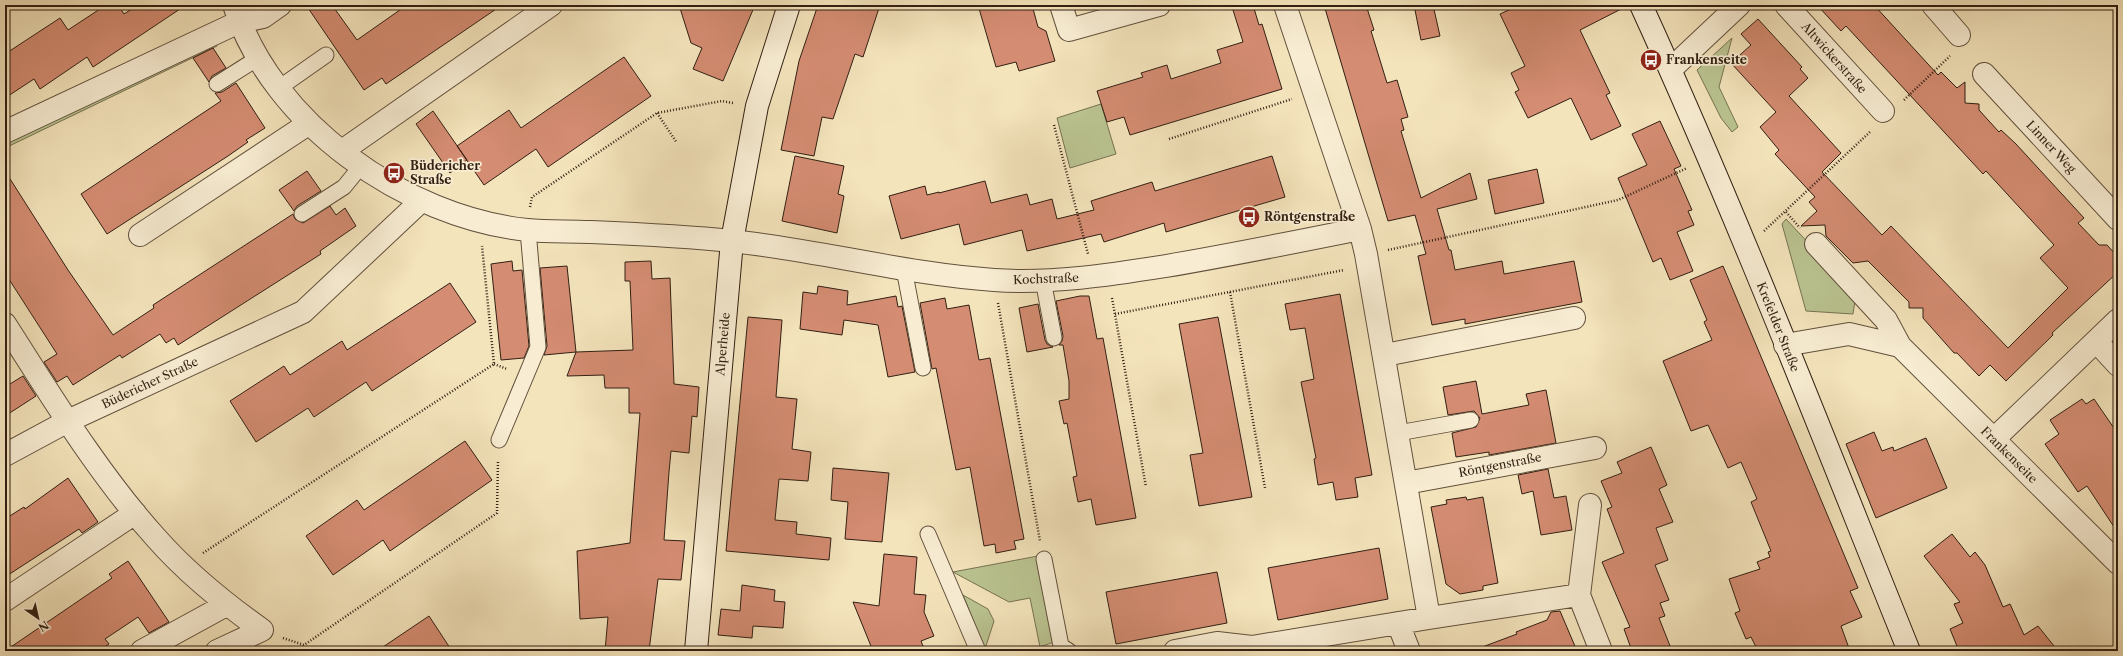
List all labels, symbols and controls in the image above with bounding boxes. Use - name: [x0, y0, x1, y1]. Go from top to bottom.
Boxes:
- street label: Altwickerstraße: [1798, 18, 1870, 97]
- bus stop icon: Frankenseite: [1638, 47, 1664, 73]
- place label: Frankenseite: [1666, 52, 1747, 67]
- street label: Linner Weg: [2023, 117, 2080, 176]
- place label: Büdericher Straße: [410, 158, 480, 187]
- bus stop icon: Büdericher Straße: [381, 160, 407, 186]
- bus stop icon: Röntgenstraße: [1236, 204, 1262, 230]
- place label: Röntgenstraße: [1264, 209, 1355, 224]
- street label: Kochstraße: [1013, 270, 1079, 287]
- street label: Krefelder Straße: [1754, 280, 1803, 374]
- street label: Alperheide: [712, 311, 733, 377]
- street label: Büdericher Straße: [99, 354, 201, 411]
- street label: Frankenseite: [1978, 423, 2041, 486]
- street label: Röntgenstraße: [1457, 449, 1543, 480]
- north arrow: [18, 598, 58, 638]
- text: N: [35, 618, 51, 635]

